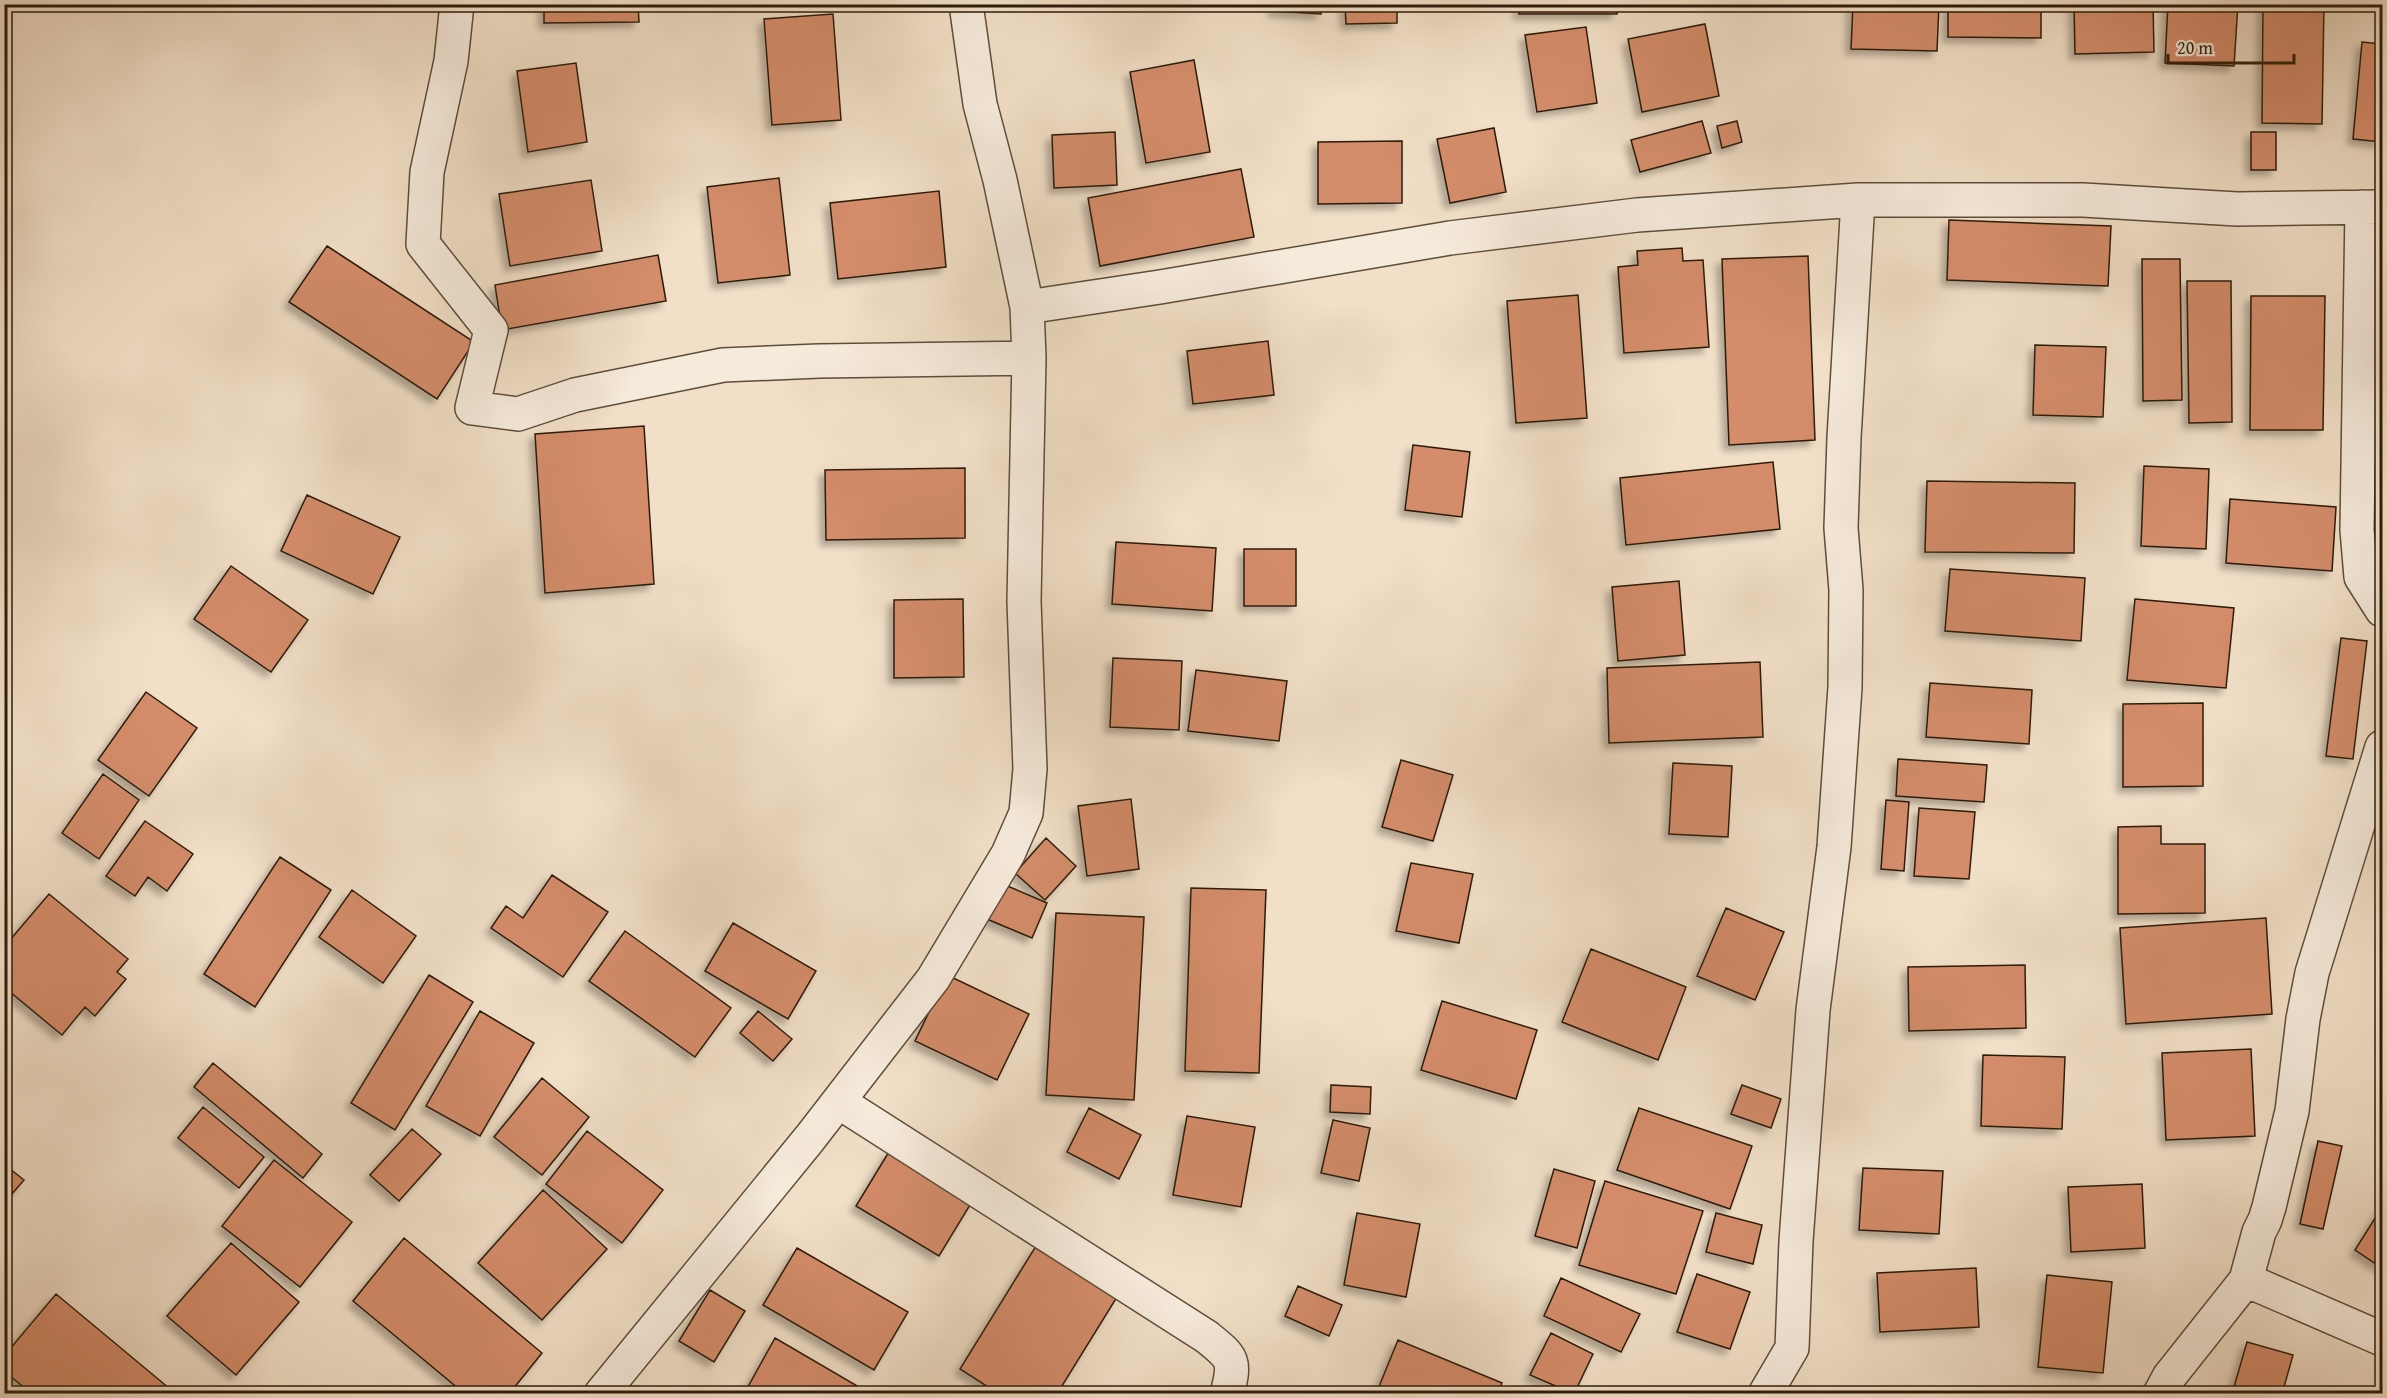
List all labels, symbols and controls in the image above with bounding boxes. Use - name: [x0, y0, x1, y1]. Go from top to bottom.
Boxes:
- scale bar: [2168, 27, 2294, 65]
- text: 20 m: [2177, 34, 2213, 61]

